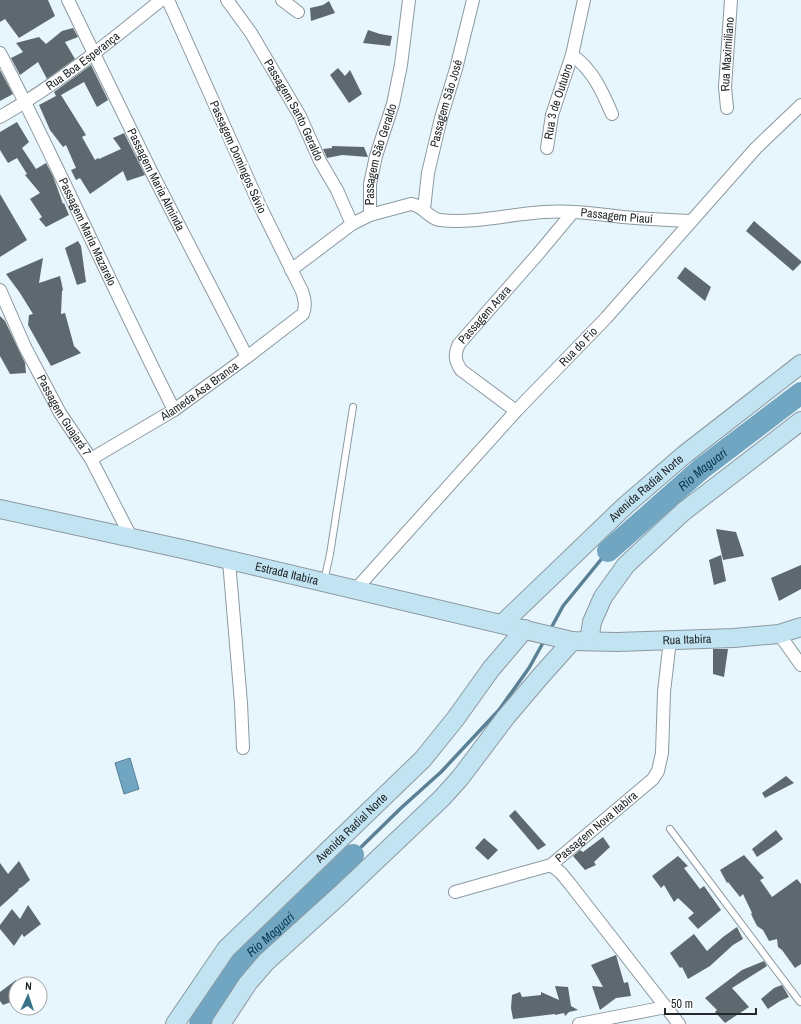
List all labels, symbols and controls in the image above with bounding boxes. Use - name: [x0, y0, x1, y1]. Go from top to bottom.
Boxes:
- street label: Rua Maximiliano: [717, 16, 738, 92]
- street label: Rua Boa Esperança: [43, 28, 123, 94]
- street label: Passagem Santo Geraldo: [260, 56, 327, 163]
- street label: Passagem São José: [426, 58, 466, 149]
- street label: Rua 3 de Outubro: [540, 61, 577, 141]
- street label: Passagem Domingos Sávio: [206, 98, 270, 216]
- street label: Passagem São Geraldo: [362, 102, 401, 205]
- street label: Passagem Maria Alminda: [124, 126, 189, 234]
- street label: Passagem Maria Mazarelo: [55, 175, 120, 288]
- street label: Passagem Piauí: [580, 204, 653, 227]
- street label: Passagem Arara: [455, 282, 515, 348]
- street label: Rua do Fio: [556, 323, 601, 370]
- street label: Alameda Asa Branca: [157, 358, 242, 425]
- street label: Passagem Guajará 7: [33, 372, 95, 460]
- water label: Rio Maguari: [674, 444, 731, 495]
- street label: Avenida Radial Norte: [605, 451, 687, 526]
- street label: Estrada Itabira: [253, 558, 321, 589]
- street label: Rua Itabira: [662, 631, 712, 648]
- street label: Passagem Nova Itabira: [552, 787, 641, 866]
- street label: Avenida Radial Norte: [311, 790, 391, 867]
- water label: Rio Maguari: [243, 909, 298, 961]
- north arrow: [8, 976, 48, 1016]
- text: N: [25, 979, 32, 993]
- scale bar: [665, 990, 756, 1016]
- text: 50 m: [671, 996, 693, 1012]

